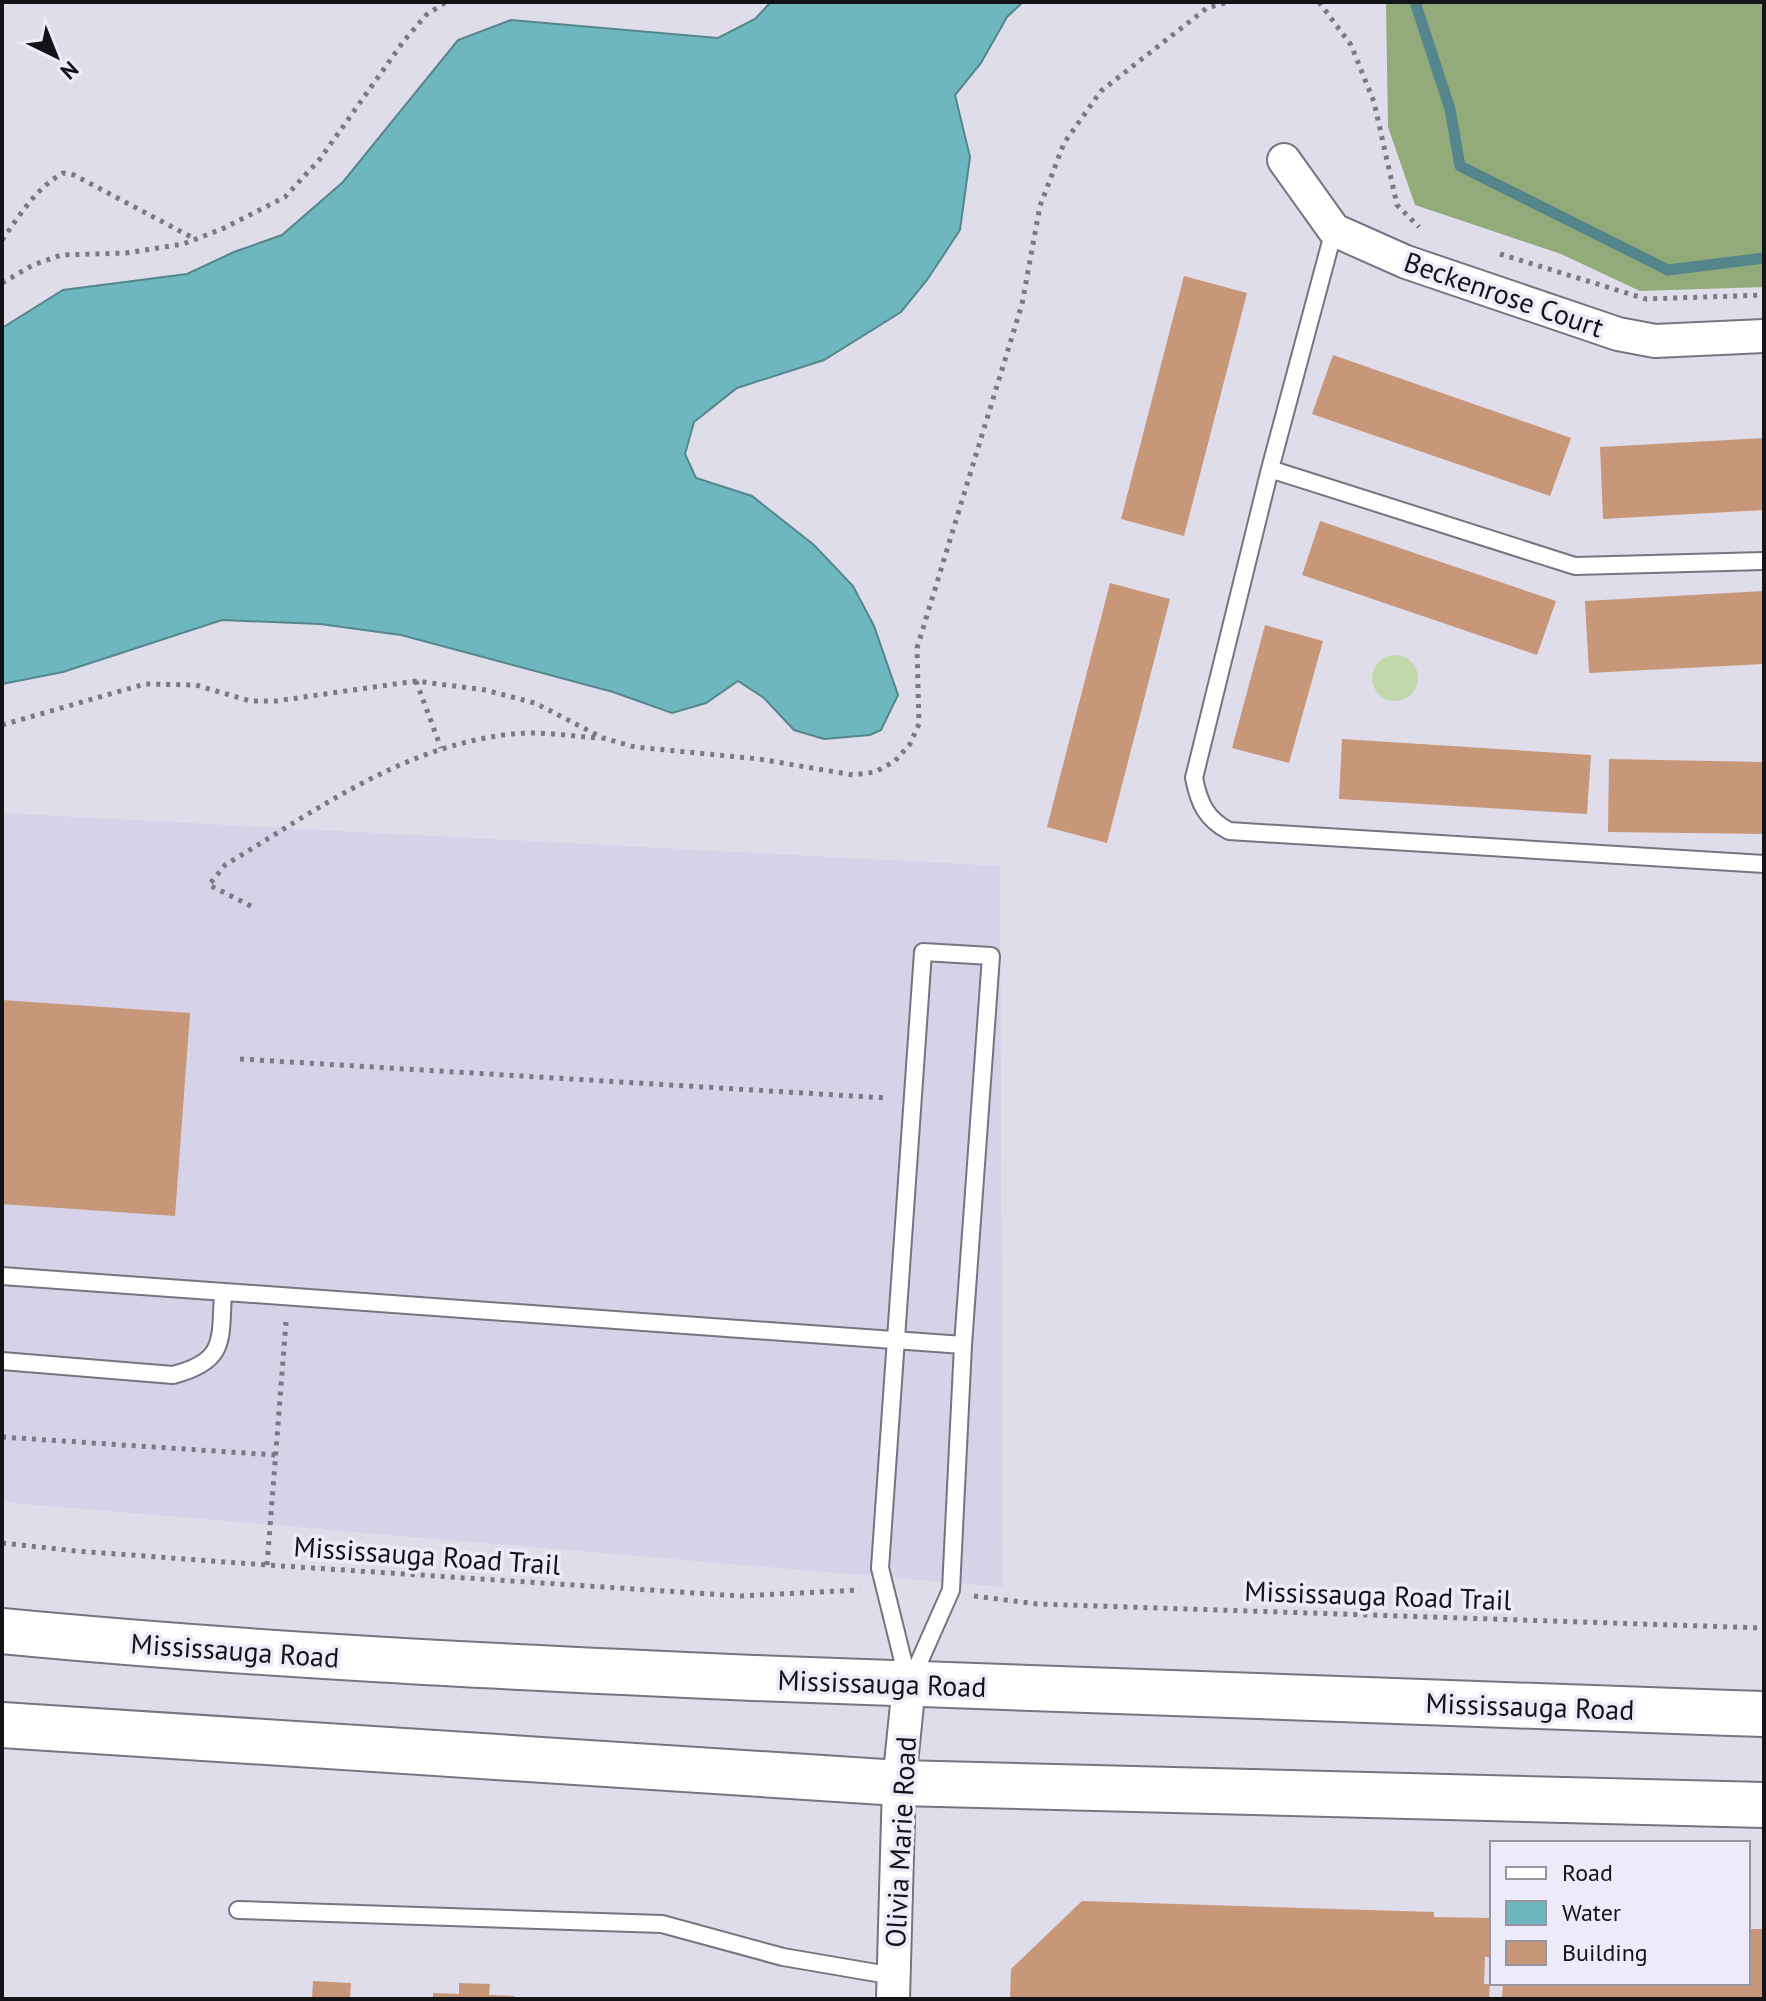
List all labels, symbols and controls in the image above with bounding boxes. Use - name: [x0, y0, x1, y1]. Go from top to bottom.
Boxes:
- north arrow: [16, 16, 96, 96]
- text: N: [55, 55, 84, 86]
- street label: Beckenrose Court: [1399, 243, 1609, 346]
- street label: Mississauga Road Trail: [292, 1527, 562, 1583]
- street label: Mississauga Road Trail: [1244, 1572, 1512, 1618]
- street label: Mississauga Road: [129, 1624, 341, 1676]
- street label: Mississauga Road: [777, 1661, 987, 1705]
- street label: Mississauga Road: [1425, 1684, 1635, 1728]
- street label: Olivia Marie Road: [876, 1736, 924, 1948]
- legend: [1490, 1841, 1750, 1985]
- text: Road: [1562, 1857, 1613, 1888]
- text: Water: [1562, 1897, 1621, 1928]
- text: Building: [1562, 1937, 1648, 1968]

